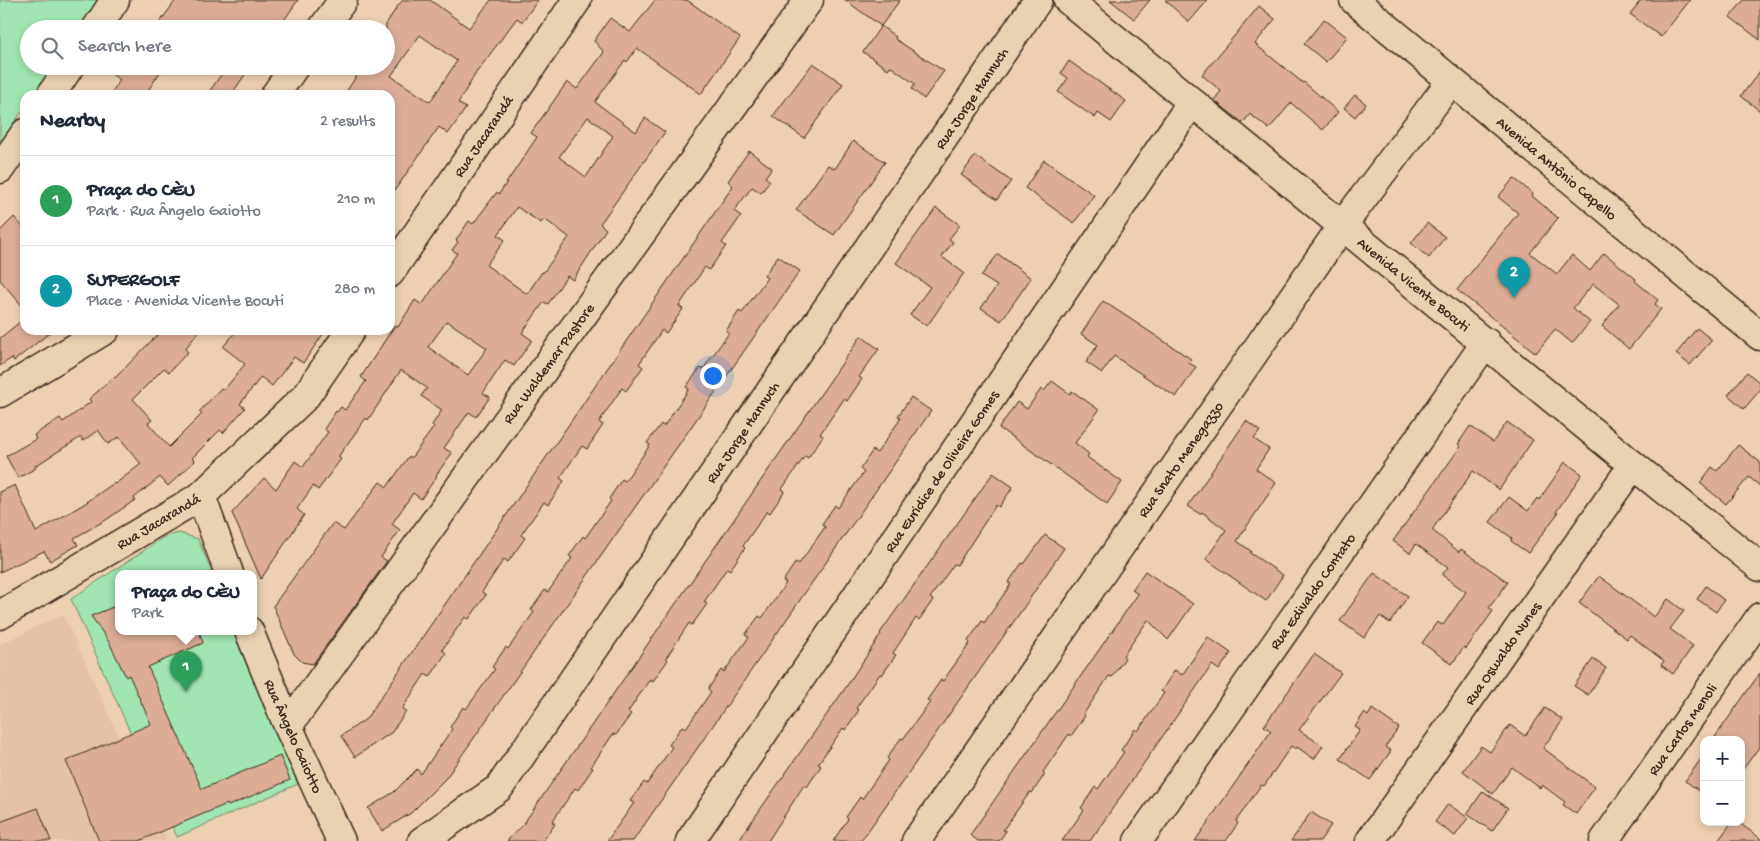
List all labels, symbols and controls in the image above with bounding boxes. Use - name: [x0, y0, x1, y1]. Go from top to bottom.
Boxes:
- search box: [20, 20, 395, 75]
- icon: search: [38, 34, 66, 62]
- text: Search here: [78, 36, 172, 59]
- street label: Rua Jorge Hannuch: [932, 45, 1013, 153]
- street label: Rua Jacarandá: [451, 92, 519, 181]
- text: Nearby: [40, 110, 105, 135]
- text: 2 results: [320, 113, 375, 132]
- street label: Avenida Antônio Capello: [1492, 114, 1620, 225]
- text: Praça do CÈU: [87, 180, 195, 203]
- text: 1: [53, 191, 59, 210]
- text: 210 m: [336, 191, 375, 210]
- text: Park · Rua Ângelo Gaiotto: [87, 203, 261, 222]
- street label: Avenida Vicente Bocuti: [1353, 234, 1473, 337]
- pin: 2: [1498, 257, 1530, 298]
- text: SUPERGOLF: [87, 270, 179, 293]
- text: 2: [52, 281, 60, 300]
- text: 280 m: [334, 281, 375, 300]
- text: Place · Avenida Vicente Bocuti: [87, 293, 284, 312]
- street label: Rua Waldemar Pastore: [500, 300, 600, 428]
- your location: [700, 363, 726, 389]
- street label: Rua Jorge Hannuch: [703, 379, 784, 487]
- street label: Rua Euridice de Oliveira Gomes: [882, 387, 1004, 557]
- street label: Rua Snato Menegazzo: [1135, 398, 1229, 522]
- street label: Rua Jacarandá: [114, 490, 205, 555]
- street label: Rua Edivaldo Contato: [1267, 530, 1361, 654]
- popup: [115, 570, 257, 635]
- text: Praça do CÈU: [132, 582, 240, 605]
- street label: Rua Oswaldo Nunes: [1461, 599, 1546, 709]
- text: Park: [132, 605, 163, 624]
- pin: 1: [170, 651, 202, 692]
- street label: Rua Ângelo Gaiotto: [259, 677, 325, 797]
- street label: Rua Carlos Menoli: [1645, 681, 1722, 780]
- map controls: [1700, 736, 1745, 826]
- button: +: [1700, 736, 1745, 781]
- button: −: [1700, 781, 1745, 826]

